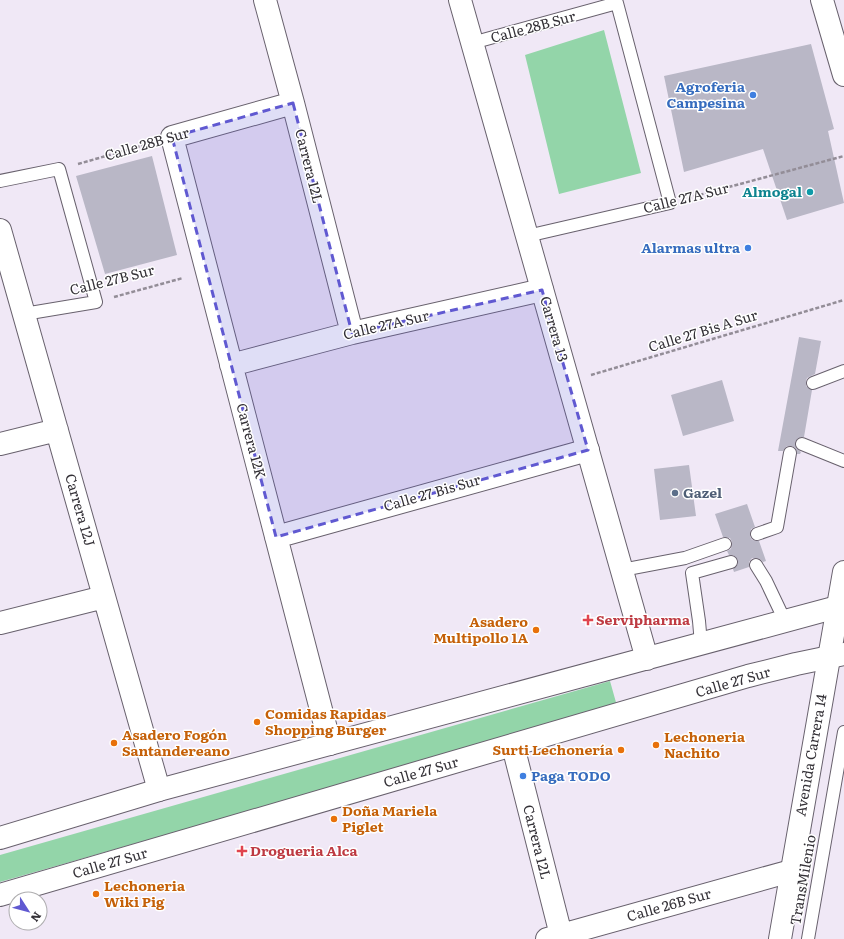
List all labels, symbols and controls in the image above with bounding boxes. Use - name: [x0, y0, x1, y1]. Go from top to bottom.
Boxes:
- street label: Calle 28B Sur: [488, 5, 578, 47]
- place label: Agroferia Campesina: [666, 76, 746, 112]
- marker: Agroferia Campesina: [748, 90, 758, 100]
- street label: Calle 28B Sur: [102, 121, 192, 165]
- street label: Carrera 12L: [291, 126, 329, 205]
- street label: Calle 27A Sur: [641, 177, 731, 217]
- place label: Almogal: [742, 181, 802, 201]
- marker: Almogal: [805, 187, 815, 197]
- place label: Alarmas ultra: [641, 237, 741, 257]
- marker: Alarmas ultra: [743, 243, 753, 253]
- street label: Calle 27B Sur: [67, 259, 156, 299]
- street label: Carrera 13: [536, 294, 574, 364]
- street label: Calle 27A Sur: [341, 304, 431, 344]
- street label: Calle 27 Bis A Sur: [646, 304, 760, 356]
- street label: Carrera 12K: [232, 401, 272, 481]
- street label: Calle 27 Bis Sur: [381, 469, 483, 515]
- street label: Carrera 12J: [61, 471, 101, 549]
- place label: Gazel: [683, 482, 722, 502]
- marker: Gazel: [670, 488, 680, 498]
- place label: Servipharma: [596, 609, 691, 629]
- place label: Asadero Multipollo 1A: [433, 611, 528, 647]
- marker: Servipharma: [583, 615, 593, 625]
- marker: Asadero Multipollo 1A: [531, 625, 541, 635]
- street label: Calle 27 Sur: [693, 661, 773, 701]
- street label: Avenida Carrera 14: [789, 692, 831, 818]
- place label: Comidas Rapidas Shopping Burger: [265, 703, 387, 739]
- marker: Comidas Rapidas Shopping Burger: [252, 717, 262, 727]
- place label: Asadero Fogón Santandereano: [122, 724, 230, 760]
- place label: Lechoneria Nachito: [664, 726, 746, 762]
- marker: Asadero Fogón Santandereano: [109, 738, 119, 748]
- place label: Surti Lechonería: [492, 739, 614, 759]
- marker: Lechoneria Nachito: [651, 740, 661, 750]
- marker: Surti Lechonería: [616, 745, 626, 755]
- street label: Calle 27 Sur: [381, 751, 461, 791]
- place label: Paga TODO: [531, 765, 611, 785]
- marker: Paga TODO: [518, 771, 528, 781]
- place label: Doña Mariela Piglet: [342, 800, 438, 836]
- street label: Carrera 12L: [519, 802, 557, 881]
- marker: Doña Mariela Piglet: [329, 814, 339, 824]
- street label: TransMilenio: [784, 833, 820, 927]
- place label: Drogueria Alca: [250, 840, 358, 860]
- street label: Calle 27 Sur: [70, 842, 150, 882]
- marker: Drogueria Alca: [237, 846, 247, 856]
- place label: Lechoneria Wiki Pig: [104, 875, 186, 911]
- street label: Calle 26B Sur: [624, 882, 714, 926]
- marker: Lechoneria Wiki Pig: [91, 889, 101, 899]
- north arrow: [8, 891, 48, 931]
- text: N: [28, 909, 46, 926]

